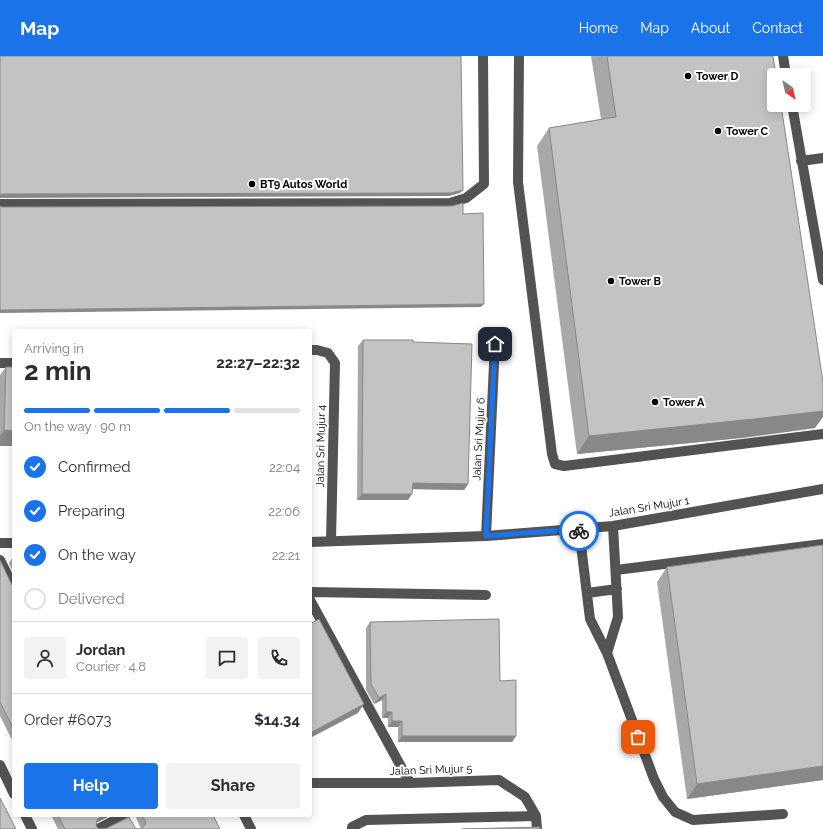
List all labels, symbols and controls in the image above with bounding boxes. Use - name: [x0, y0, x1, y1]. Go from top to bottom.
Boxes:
- text: Map: [20, 17, 59, 39]
- text: Home: [579, 20, 618, 36]
- text: Map: [640, 20, 669, 36]
- text: About: [691, 20, 730, 36]
- text: Contact: [752, 20, 803, 36]
- north arrow: [767, 68, 811, 112]
- map controls: [767, 68, 811, 112]
- place label: Tower D: [696, 70, 738, 83]
- marker: Tower D: [683, 71, 693, 81]
- place label: Tower C: [726, 125, 768, 138]
- marker: Tower C: [713, 126, 723, 136]
- place label: BT9 Autos World: [260, 178, 347, 191]
- marker: BT9 Autos World: [247, 179, 257, 189]
- place label: Tower B: [619, 275, 661, 288]
- marker: Tower B: [606, 276, 616, 286]
- pin: [478, 327, 512, 361]
- icon: home: [484, 333, 506, 355]
- text: Arriving in: [24, 341, 84, 356]
- text: 22:27–22:32: [216, 354, 300, 372]
- text: 2 min: [24, 356, 91, 386]
- place label: Tower A: [663, 396, 705, 409]
- street label: Jalan Sri Mujur 6: [470, 397, 488, 481]
- marker: Tower A: [650, 397, 660, 407]
- street label: Jalan Sri Mujur 4: [314, 405, 328, 487]
- text: On the way · 90 m: [24, 419, 131, 434]
- icon: check: [24, 456, 46, 478]
- text: Confirmed: [58, 458, 131, 476]
- text: 22:04: [269, 460, 300, 475]
- street label: Jalan Sri Mujur 1: [608, 494, 691, 520]
- icon: check: [24, 500, 46, 522]
- text: Preparing: [58, 502, 125, 520]
- text: 22:06: [268, 504, 300, 519]
- courier: [559, 511, 599, 551]
- icon: bike: [568, 520, 590, 542]
- icon: check: [24, 544, 46, 566]
- text: On the way: [58, 546, 136, 564]
- text: 22:21: [272, 548, 300, 563]
- text: Delivered: [58, 590, 125, 608]
- button: person: [24, 637, 66, 679]
- button: chat: [206, 637, 248, 679]
- button: phone: [258, 637, 300, 679]
- text: Jordan: [76, 641, 125, 659]
- text: Courier · 4.8: [76, 659, 146, 674]
- text: Order #6073: [24, 711, 112, 729]
- text: $14.34: [254, 711, 300, 729]
- pin: [621, 720, 655, 754]
- icon: bag: [627, 726, 649, 748]
- street label: Jalan Sri Mujur 5: [389, 762, 473, 778]
- button: Help: [24, 763, 158, 809]
- button: Share: [166, 763, 300, 809]

